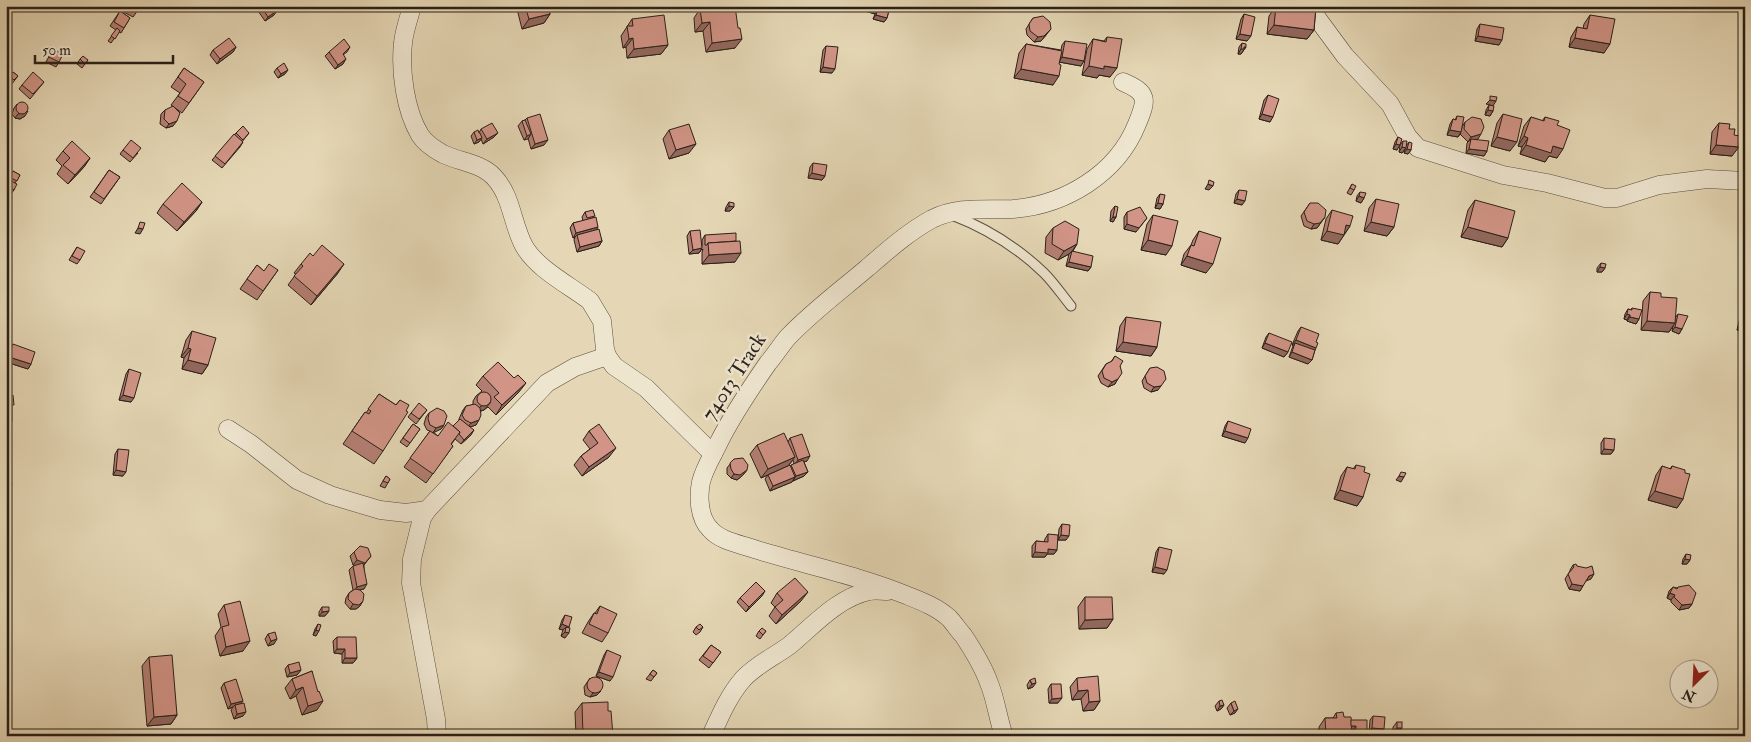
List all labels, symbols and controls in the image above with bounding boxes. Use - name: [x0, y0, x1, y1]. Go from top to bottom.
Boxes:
- scale bar: [35, 32, 172, 64]
- text: 50 m: [42, 41, 71, 60]
- street label: 74013 Track: [696, 328, 772, 426]
- north arrow: [1668, 660, 1718, 710]
- text: N: [1679, 685, 1699, 706]

